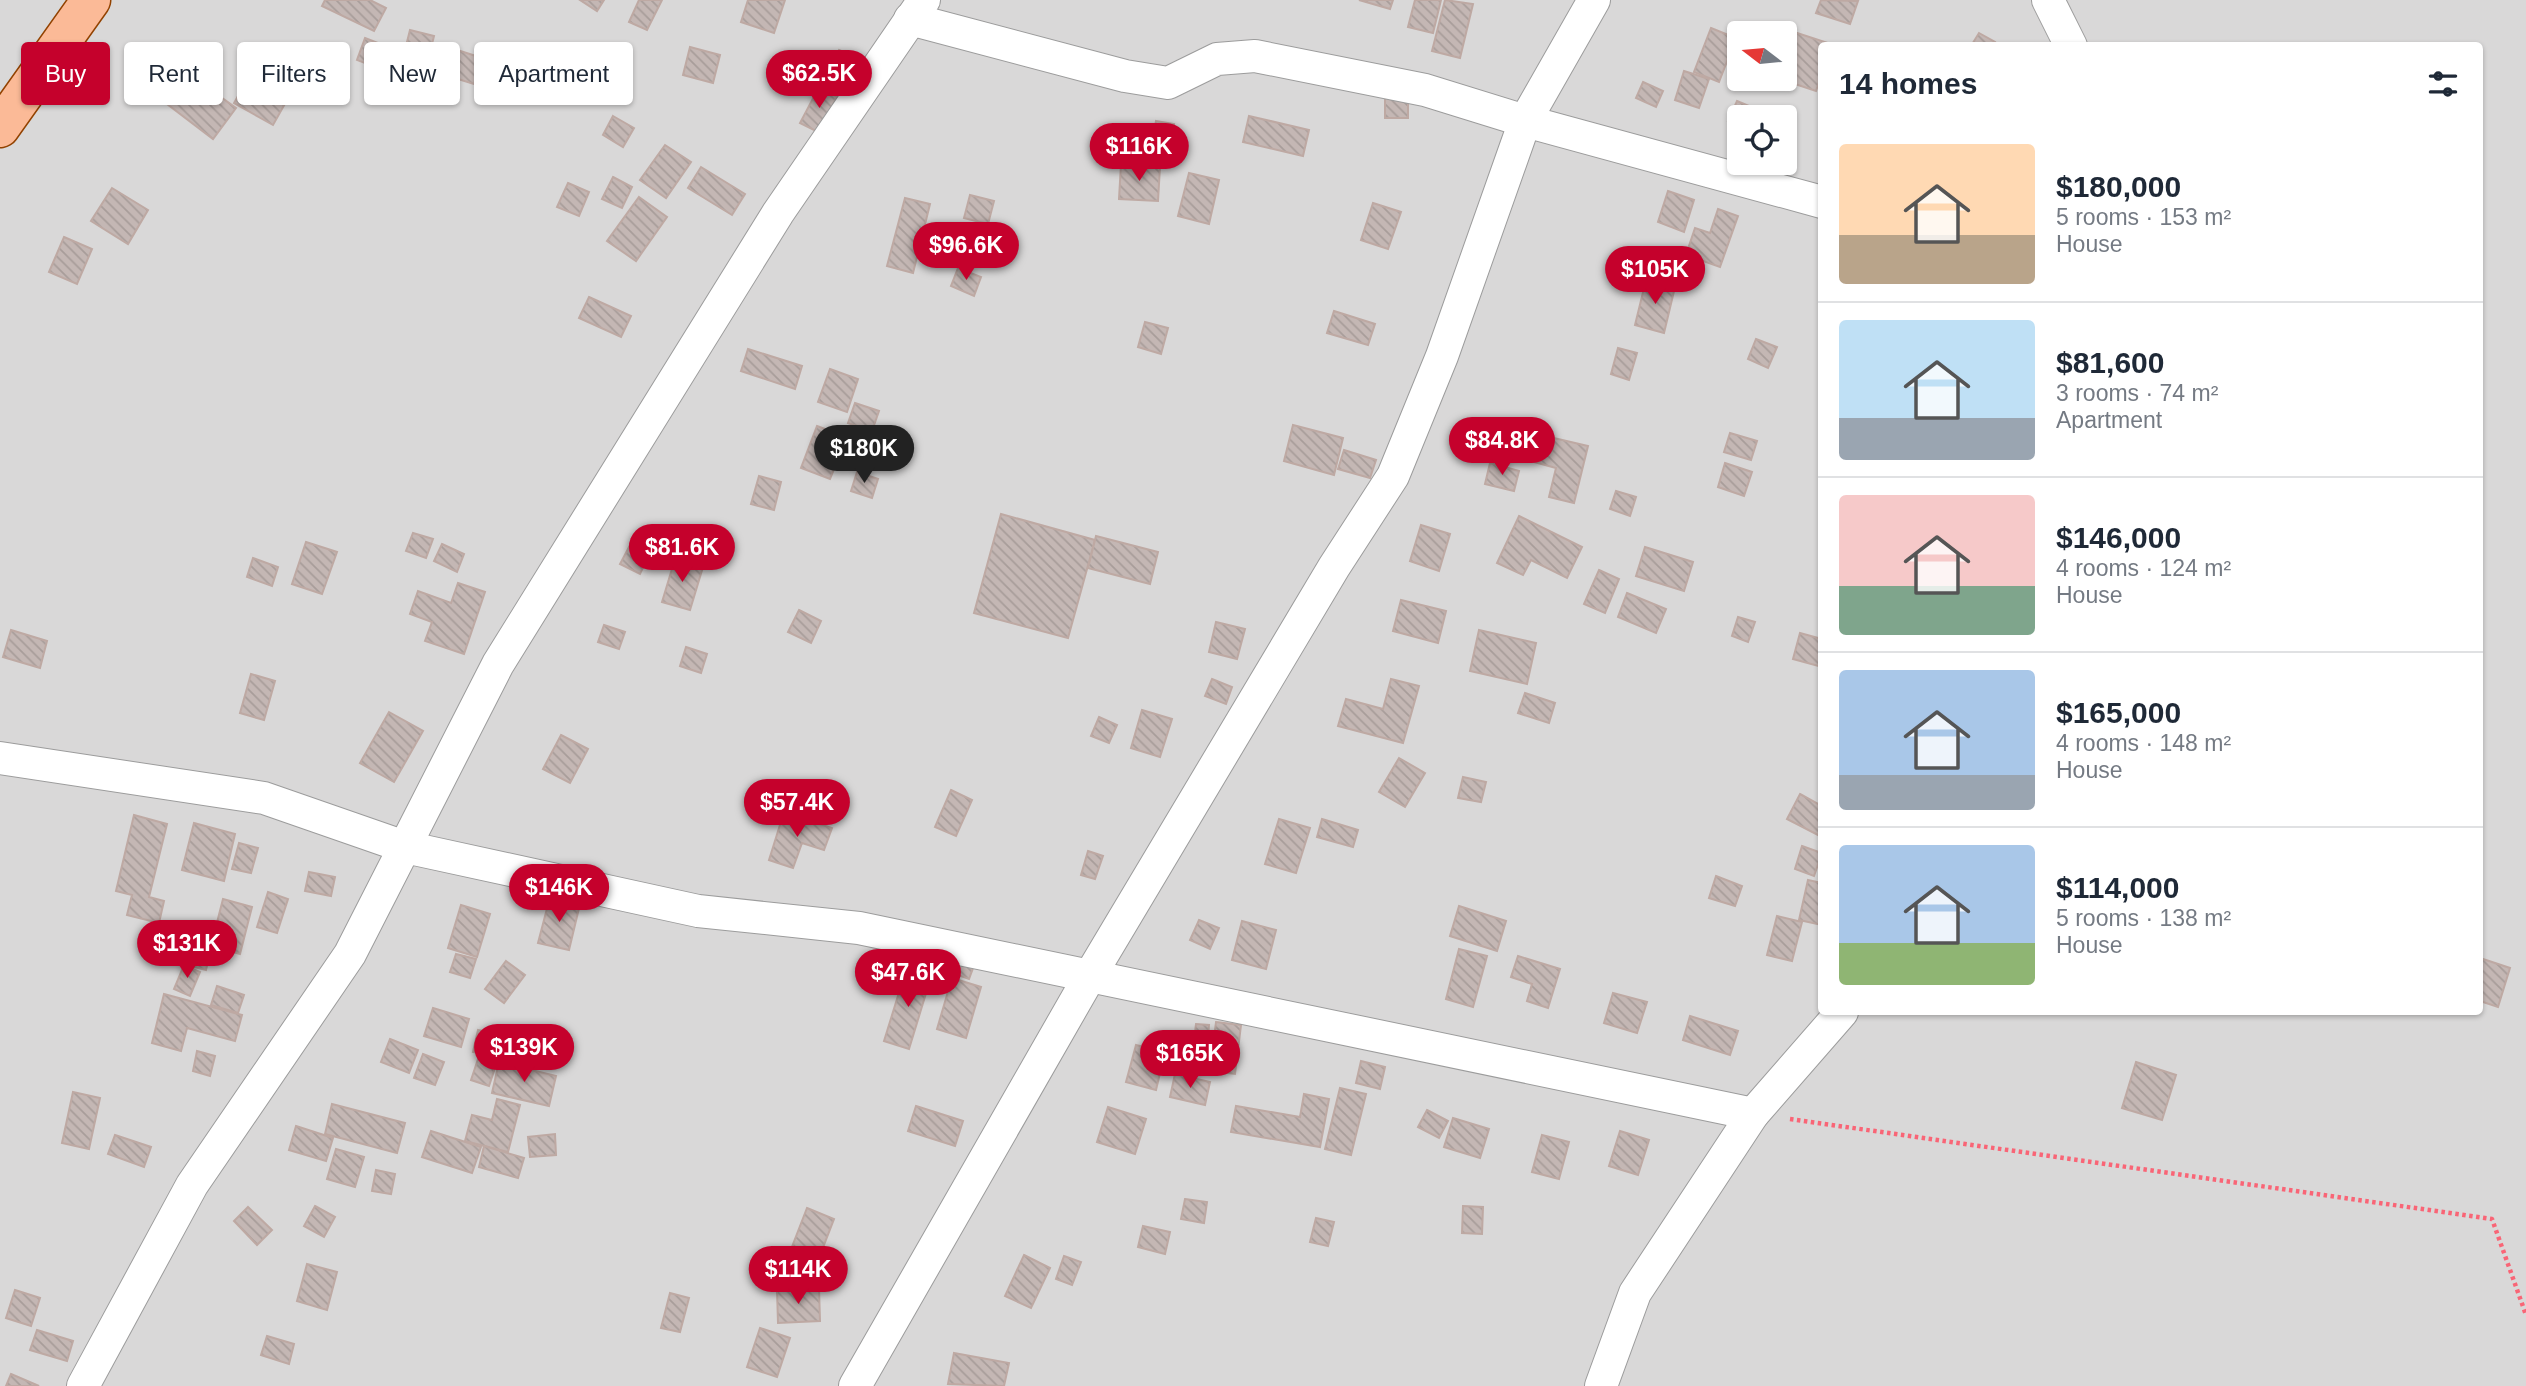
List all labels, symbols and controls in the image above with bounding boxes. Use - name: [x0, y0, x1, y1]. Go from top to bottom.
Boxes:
- north arrow: [1727, 21, 1797, 91]
- map controls: [1727, 21, 1797, 175]
- chip: Buy: [21, 42, 110, 105]
- chip: Rent: [124, 42, 223, 105]
- chip: Filters: [237, 42, 350, 105]
- chip: New: [364, 42, 460, 105]
- chip: Apartment: [474, 42, 633, 105]
- pin: $62.5K: [762, 50, 876, 110]
- text: $62.5K: [782, 60, 856, 86]
- icon: filters: [2424, 65, 2462, 103]
- text: 14 homes: [1839, 67, 1977, 100]
- button: locate: [1727, 105, 1797, 175]
- pin: $116K: [1090, 124, 1188, 183]
- text: $116K: [1106, 133, 1172, 159]
- text: $180,000: [2056, 170, 2181, 203]
- icon: home: [1895, 172, 1979, 256]
- text: 5 rooms · 153 m²: [2056, 204, 2231, 230]
- pin: $96.6K: [909, 222, 1023, 282]
- text: House: [2056, 231, 2122, 257]
- text: $96.6K: [929, 232, 1003, 258]
- pin: $105K: [1606, 246, 1704, 306]
- text: $105K: [1621, 256, 1689, 282]
- text: $81,600: [2056, 346, 2164, 379]
- icon: home: [1895, 348, 1979, 432]
- text: 3 rooms · 74 m²: [2056, 380, 2218, 406]
- text: Apartment: [2056, 407, 2162, 433]
- pin: $84.8K: [1445, 418, 1559, 477]
- pin: $180K: [815, 426, 913, 485]
- text: $84.8K: [1465, 427, 1539, 453]
- text: $180K: [830, 435, 898, 461]
- text: $146,000: [2056, 521, 2181, 554]
- icon: home: [1895, 523, 1979, 607]
- pin: $81.6K: [625, 524, 739, 584]
- text: $81.6K: [645, 534, 719, 560]
- text: 4 rooms · 124 m²: [2056, 555, 2231, 581]
- text: House: [2056, 582, 2122, 608]
- text: $165,000: [2056, 696, 2181, 729]
- icon: home: [1895, 698, 1979, 782]
- text: 4 rooms · 148 m²: [2056, 730, 2231, 756]
- text: House: [2056, 757, 2122, 783]
- pin: $57.4K: [740, 780, 854, 839]
- text: $57.4K: [760, 789, 834, 815]
- pin: $146K: [510, 864, 608, 924]
- text: $114,000: [2056, 871, 2179, 904]
- icon: home: [1895, 873, 1979, 957]
- text: $146K: [525, 874, 593, 900]
- text: 5 rooms · 138 m²: [2056, 905, 2231, 931]
- pin: $131K: [138, 920, 236, 980]
- text: $131K: [153, 930, 221, 956]
- text: House: [2056, 932, 2122, 958]
- pin: $47.6K: [851, 950, 965, 1009]
- text: $47.6K: [871, 959, 945, 985]
- pin: $139K: [475, 1024, 573, 1084]
- pin: $165K: [1141, 1030, 1239, 1090]
- text: $139K: [490, 1034, 558, 1060]
- text: $165K: [1156, 1040, 1224, 1066]
- pin: $114K: [749, 1246, 847, 1306]
- text: $114K: [765, 1256, 831, 1282]

